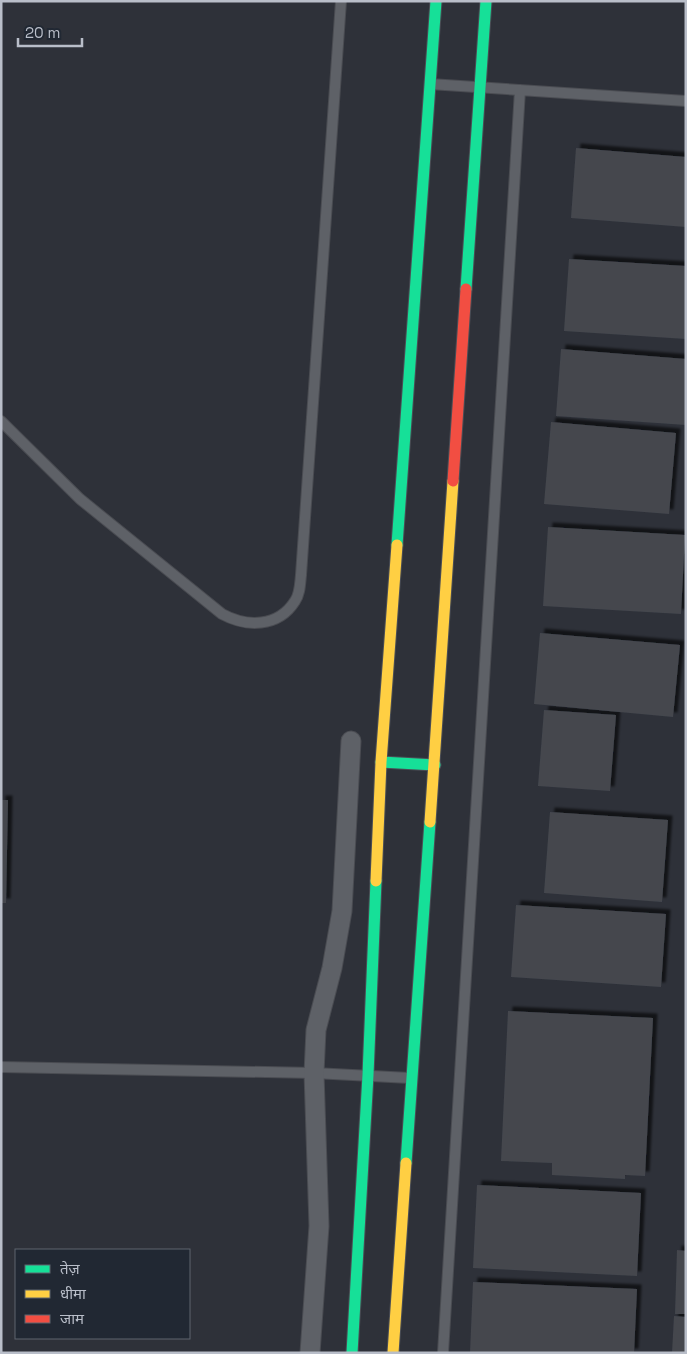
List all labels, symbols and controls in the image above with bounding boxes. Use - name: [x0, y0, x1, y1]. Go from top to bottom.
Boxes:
- scale bar: [18, 15, 81, 47]
- text: 20 m: [25, 23, 60, 42]
- legend: [15, 1249, 190, 1339]
- text: तेज़: [60, 1259, 81, 1278]
- text: धीमा: [60, 1284, 87, 1303]
- text: जाम: [60, 1309, 85, 1328]

